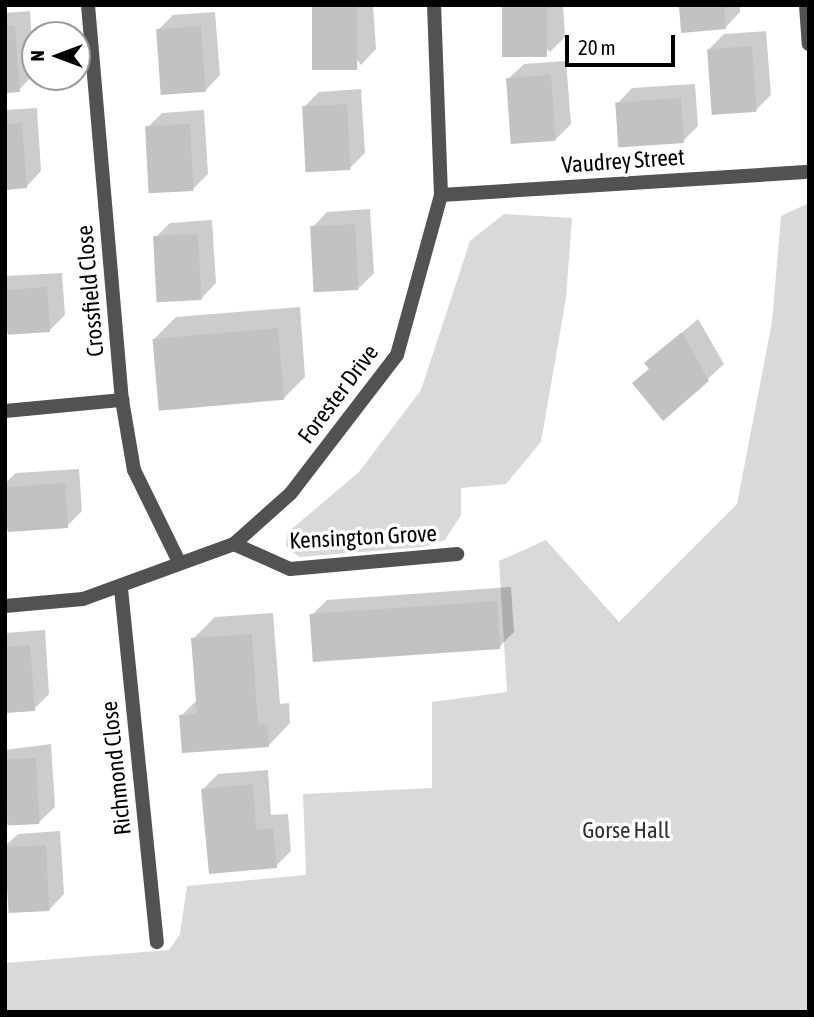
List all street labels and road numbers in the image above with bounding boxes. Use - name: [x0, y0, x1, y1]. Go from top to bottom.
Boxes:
- street label: Vaudrey Street: [561, 143, 685, 179]
- street label: Crossfield Close: [71, 224, 109, 358]
- street label: Forester Drive: [292, 339, 384, 449]
- street label: Kensington Grove: [289, 519, 437, 555]
- street label: Richmond Close: [95, 700, 137, 836]

